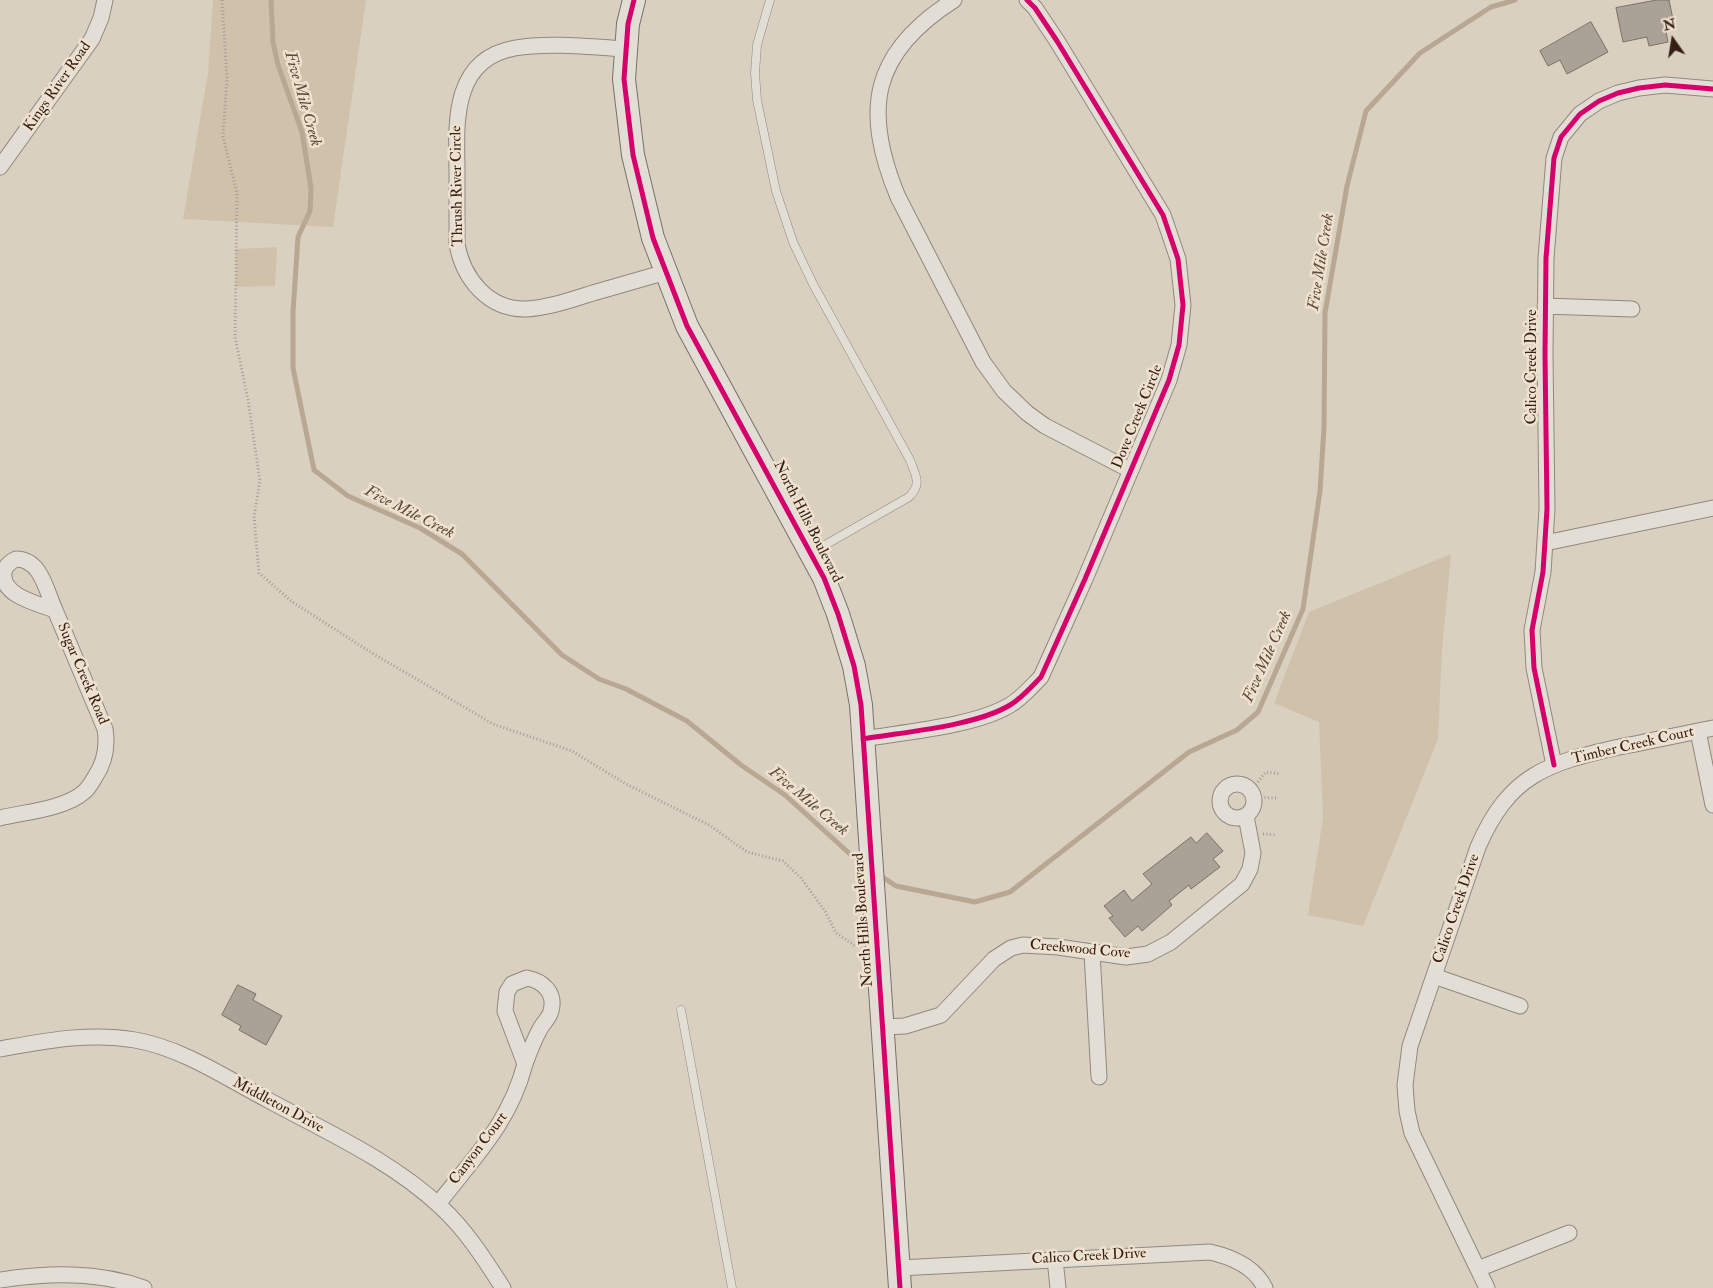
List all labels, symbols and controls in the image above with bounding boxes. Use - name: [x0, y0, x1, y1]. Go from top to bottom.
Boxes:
- north arrow: [1648, 15, 1698, 65]
- text: N: [1661, 15, 1678, 35]
- street label: Kings River Road: [20, 39, 96, 135]
- water label: Five Mile Creek: [279, 49, 325, 149]
- street label: Thrush River Circle: [448, 125, 468, 247]
- water label: Five Mile Creek: [1305, 212, 1339, 312]
- street label: Calico Creek Drive: [1524, 310, 1542, 424]
- street label: Dove Creek Circle: [1109, 362, 1167, 472]
- street label: North Hills Boulevard: [768, 458, 846, 586]
- water label: Five Mile Creek: [361, 482, 457, 544]
- water label: Five Mile Creek: [1239, 608, 1297, 706]
- street label: Sugar Creek Road: [52, 620, 112, 728]
- street label: Timber Creek Court: [1570, 723, 1696, 769]
- water label: Five Mile Creek: [764, 763, 852, 841]
- street label: North Hills Boulevard: [850, 852, 878, 988]
- street label: Calico Creek Drive: [1430, 852, 1484, 966]
- street label: Creekwood Cove: [1029, 937, 1131, 963]
- street label: Middleton Drive: [229, 1074, 327, 1138]
- street label: Canyon Court: [446, 1109, 512, 1189]
- street label: Calico Creek Drive: [1031, 1245, 1147, 1269]

